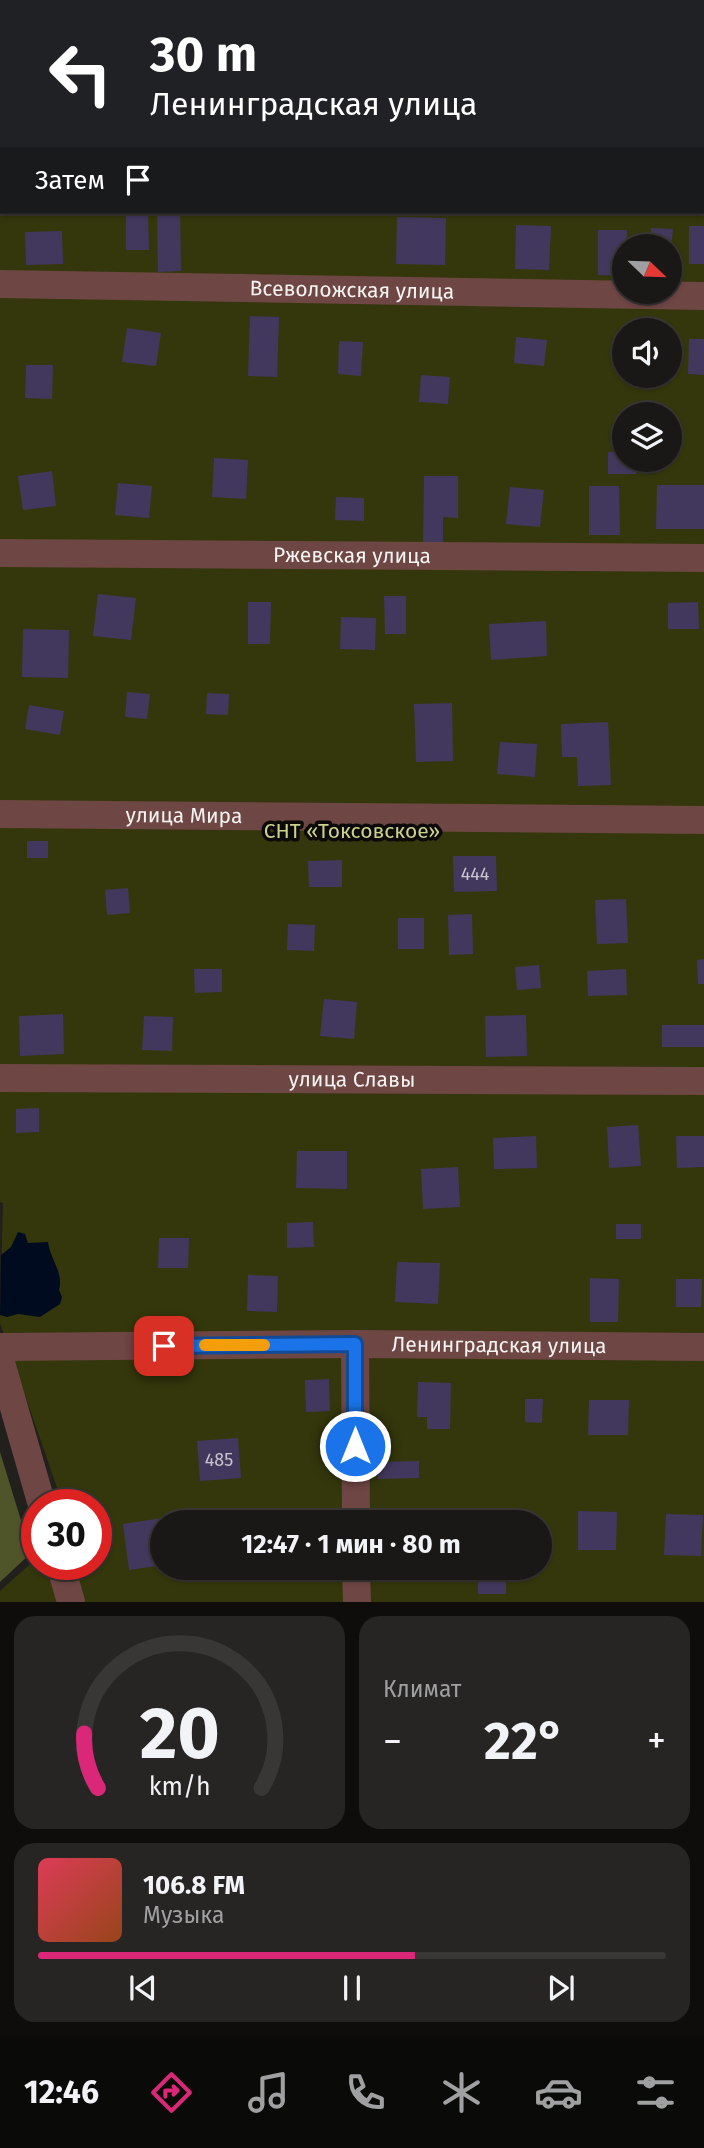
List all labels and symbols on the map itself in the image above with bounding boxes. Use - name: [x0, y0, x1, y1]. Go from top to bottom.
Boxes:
- north arrow: [612, 234, 682, 304]
- street label: Всеволожская улица: [249, 275, 454, 305]
- street label: Ржевская улица: [273, 542, 431, 569]
- street label: улица Мира: [125, 802, 243, 829]
- park label: СНТ «Токсовское»: [264, 818, 440, 844]
- house number: 444: [461, 863, 490, 885]
- street label: улица Славы: [289, 1066, 415, 1093]
- pin: [134, 1316, 194, 1376]
- street label: Ленинградская улица: [391, 1331, 607, 1359]
- position arrow: [318, 1409, 392, 1483]
- house number: 485: [205, 1449, 233, 1471]
- speed limit sign: 30: [21, 1489, 112, 1580]

